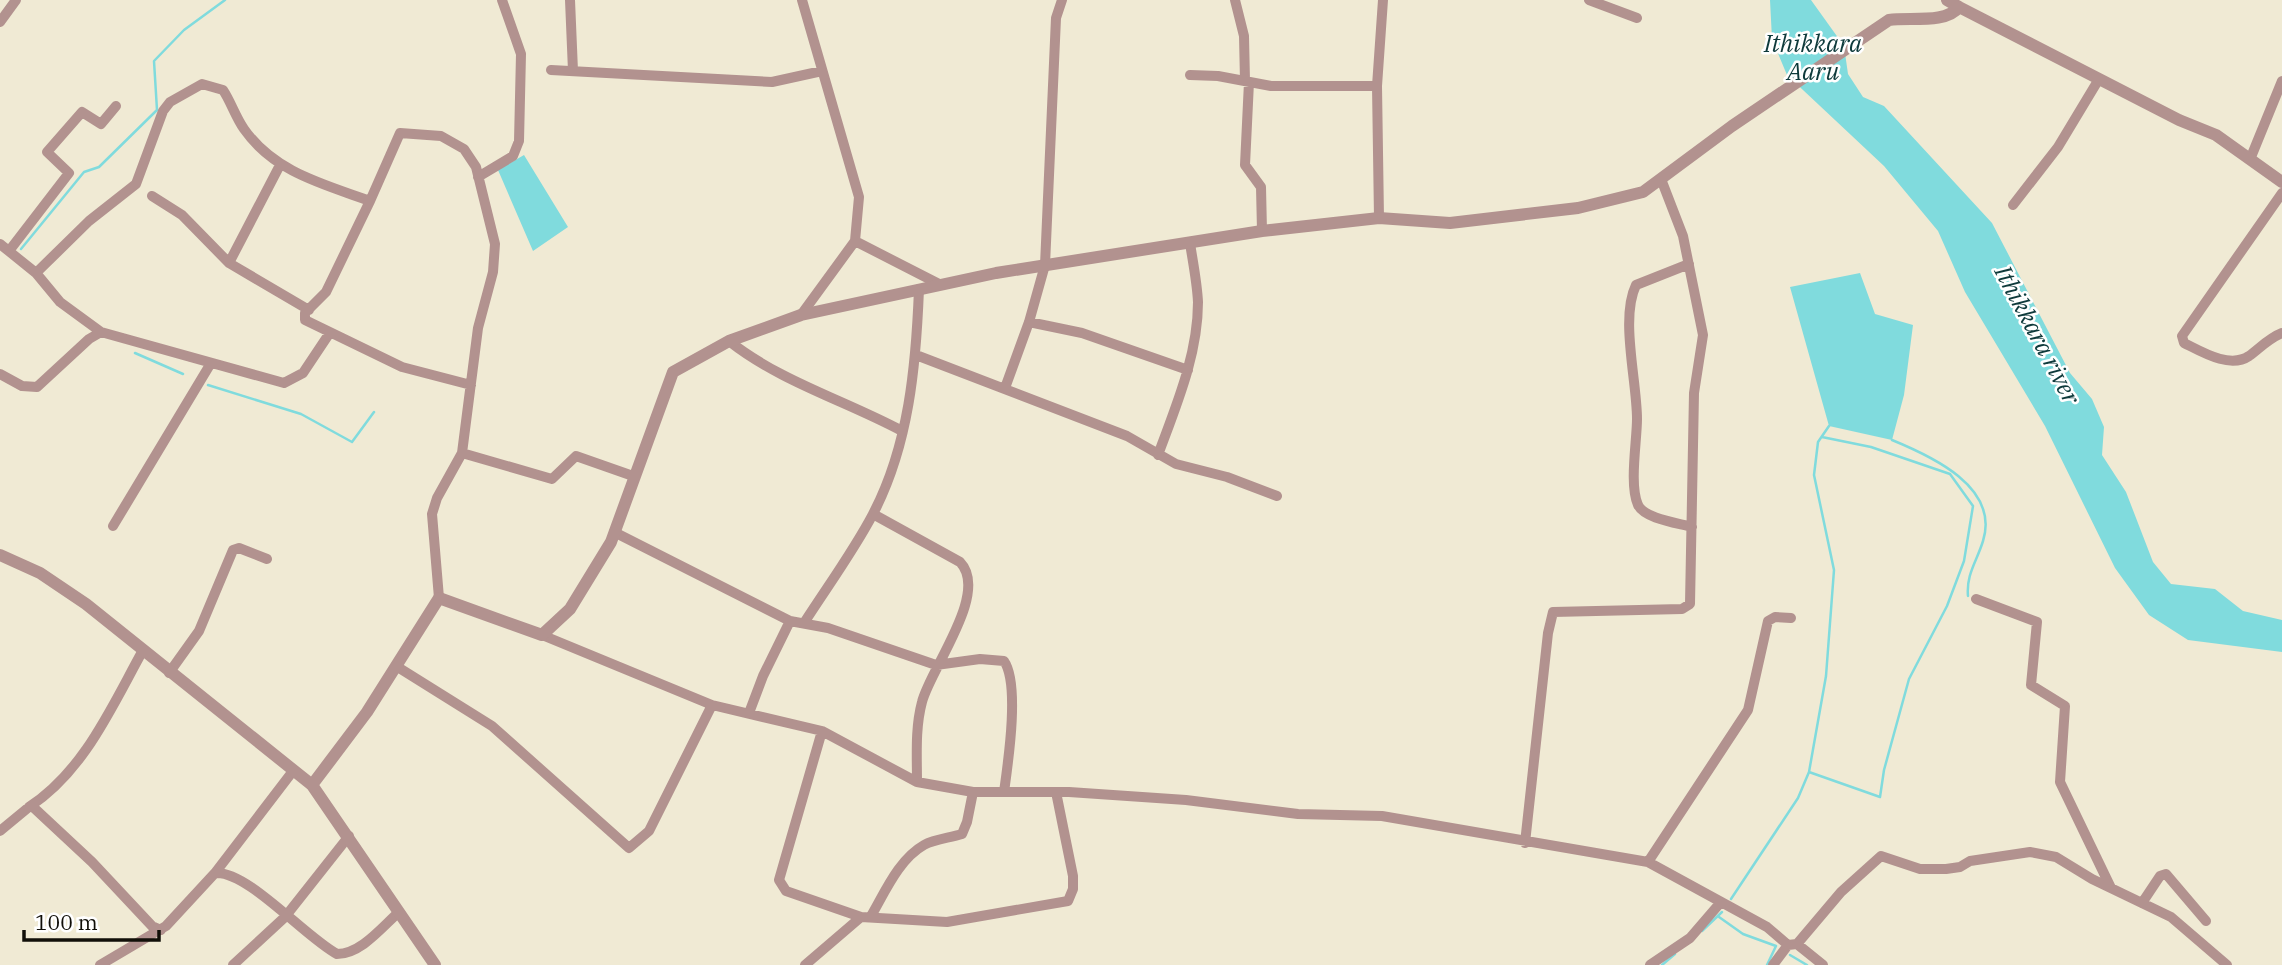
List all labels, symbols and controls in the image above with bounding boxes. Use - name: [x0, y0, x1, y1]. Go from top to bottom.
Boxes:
- water label: Ithikkara Aaru: [1763, 27, 1862, 87]
- water label: Ithikkara river: [1987, 259, 2089, 411]
- scale bar: [24, 898, 159, 942]
- text: 100 m: [35, 908, 98, 936]

